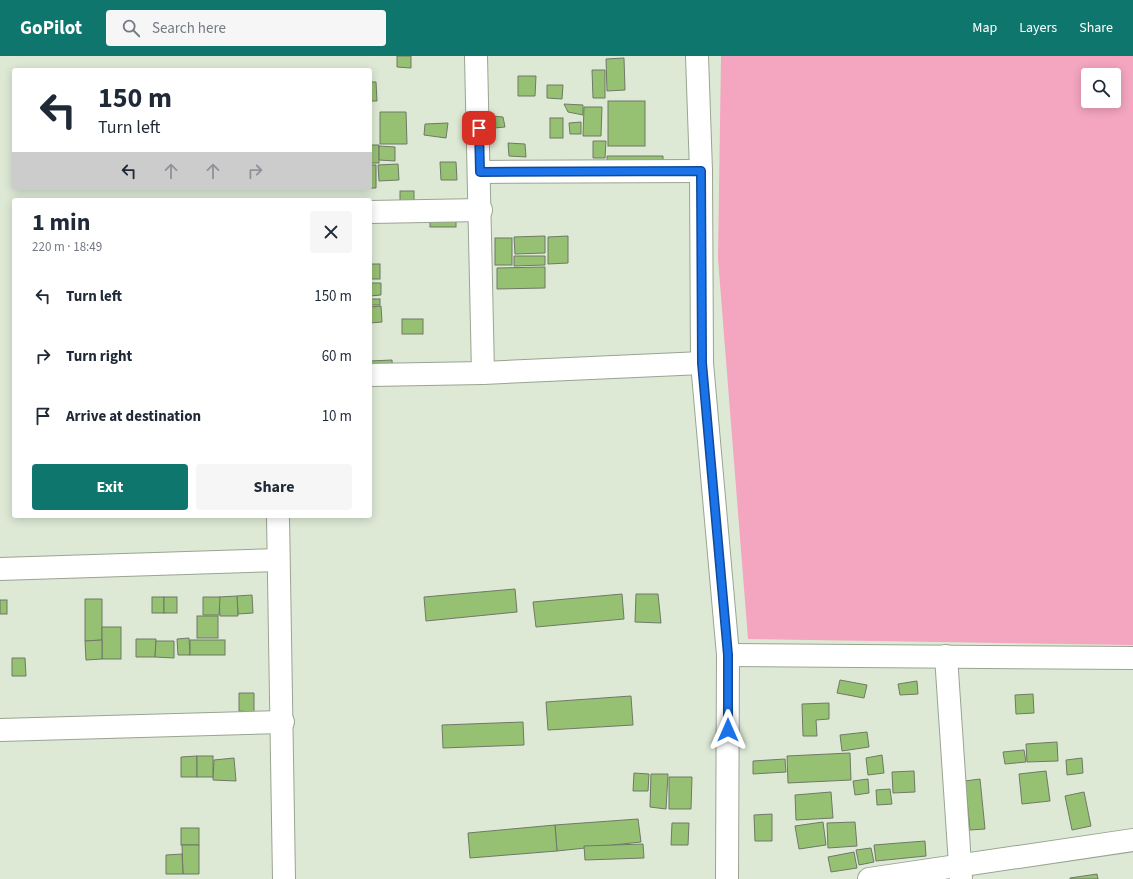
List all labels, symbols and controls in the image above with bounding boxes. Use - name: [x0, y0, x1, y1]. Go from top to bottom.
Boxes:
- search box: [106, 10, 386, 46]
- text: GoPilot: [20, 15, 82, 42]
- icon: search: [120, 17, 142, 39]
- text: Search here: [152, 18, 226, 39]
- text: Map: [972, 18, 997, 38]
- text: Layers: [1019, 18, 1057, 38]
- text: Share: [1079, 18, 1113, 38]
- map controls: [1081, 68, 1121, 108]
- button: search: [1081, 68, 1121, 108]
- text: 150 m: [98, 78, 172, 118]
- icon: left: [32, 84, 84, 136]
- pin: [462, 111, 496, 145]
- text: Turn left: [98, 115, 160, 140]
- icon: arrive: [468, 117, 490, 139]
- icon: left: [118, 160, 140, 182]
- icon: ahead: [160, 160, 182, 182]
- icon: ahead: [202, 160, 224, 182]
- icon: right: [244, 160, 266, 182]
- text: 1 min: [32, 205, 90, 240]
- button: close: [310, 211, 352, 253]
- text: 220 m · 18:49: [32, 238, 102, 256]
- icon: left: [32, 285, 54, 307]
- text: Turn left: [66, 286, 122, 307]
- text: 150 m: [314, 286, 352, 307]
- icon: right: [32, 345, 54, 367]
- text: Turn right: [66, 346, 132, 367]
- text: 60 m: [322, 346, 352, 367]
- icon: arrive: [32, 405, 54, 427]
- text: Arrive at destination: [66, 406, 201, 427]
- text: 10 m: [322, 406, 352, 427]
- button: Exit: [32, 464, 188, 510]
- button: Share: [196, 464, 352, 510]
- position arrow: [707, 709, 749, 751]

